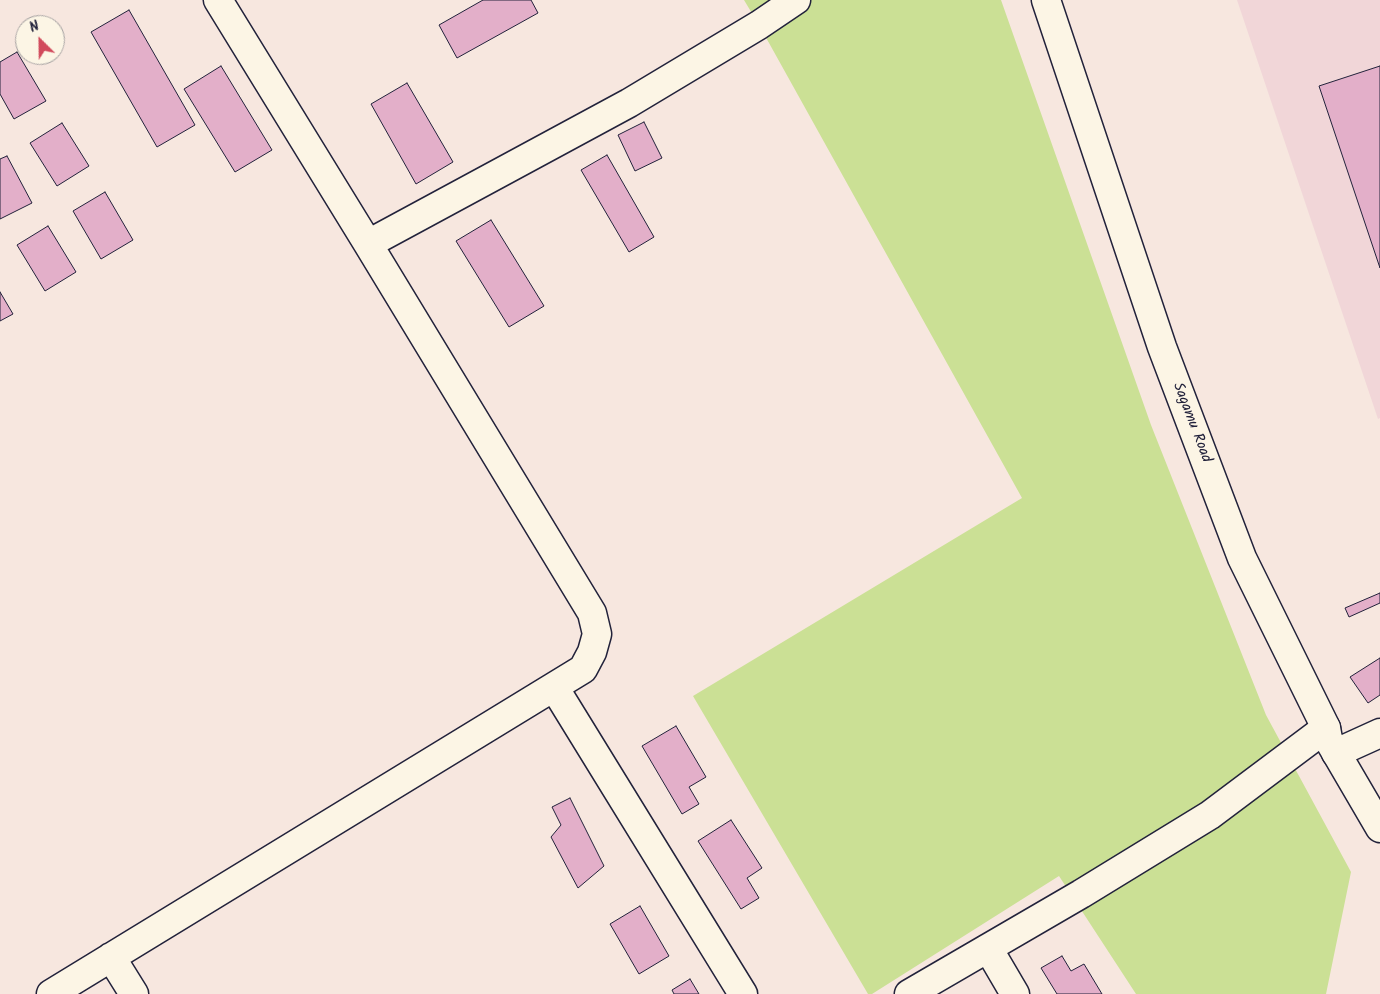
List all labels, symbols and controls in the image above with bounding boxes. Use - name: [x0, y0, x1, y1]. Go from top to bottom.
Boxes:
- north arrow: [15, 15, 65, 65]
- text: N: [26, 15, 43, 39]
- street label: Sagamu Road: [1167, 380, 1215, 466]

